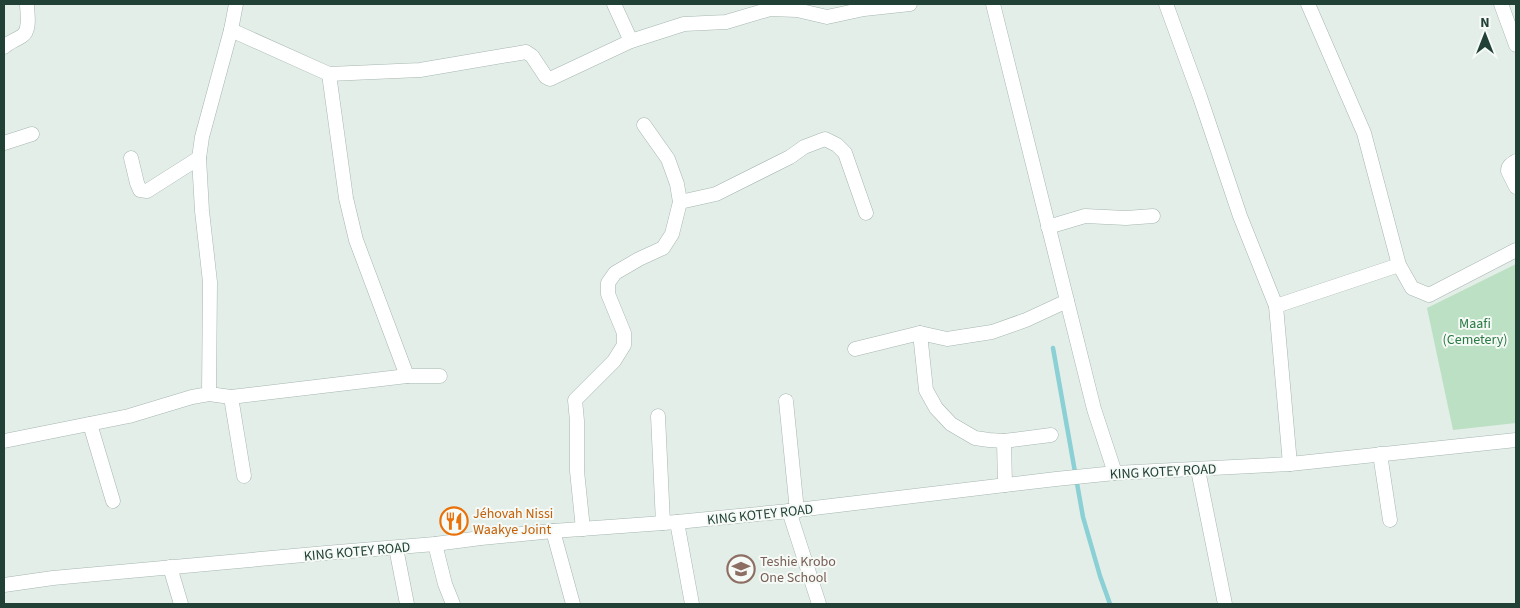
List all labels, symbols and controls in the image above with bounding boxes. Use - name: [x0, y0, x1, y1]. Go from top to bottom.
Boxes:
- north arrow: [1460, 10, 1510, 60]
- text: N: [1480, 13, 1490, 33]
- park label: Maafi (Cemetery): [1442, 314, 1508, 350]
- street label: KING KOTEY ROAD: [1109, 459, 1217, 485]
- street label: KING KOTEY ROAD: [706, 499, 814, 531]
- place label: Jéhovah Nissi Waakye Joint: [473, 504, 553, 540]
- restaurant icon: Jéhovah Nissi Waakye Joint: [439, 506, 469, 536]
- street label: KING KOTEY ROAD: [303, 537, 411, 567]
- place label: Teshie Krobo One School: [760, 552, 836, 588]
- school or university icon: Teshie Krobo One School: [726, 554, 756, 584]

